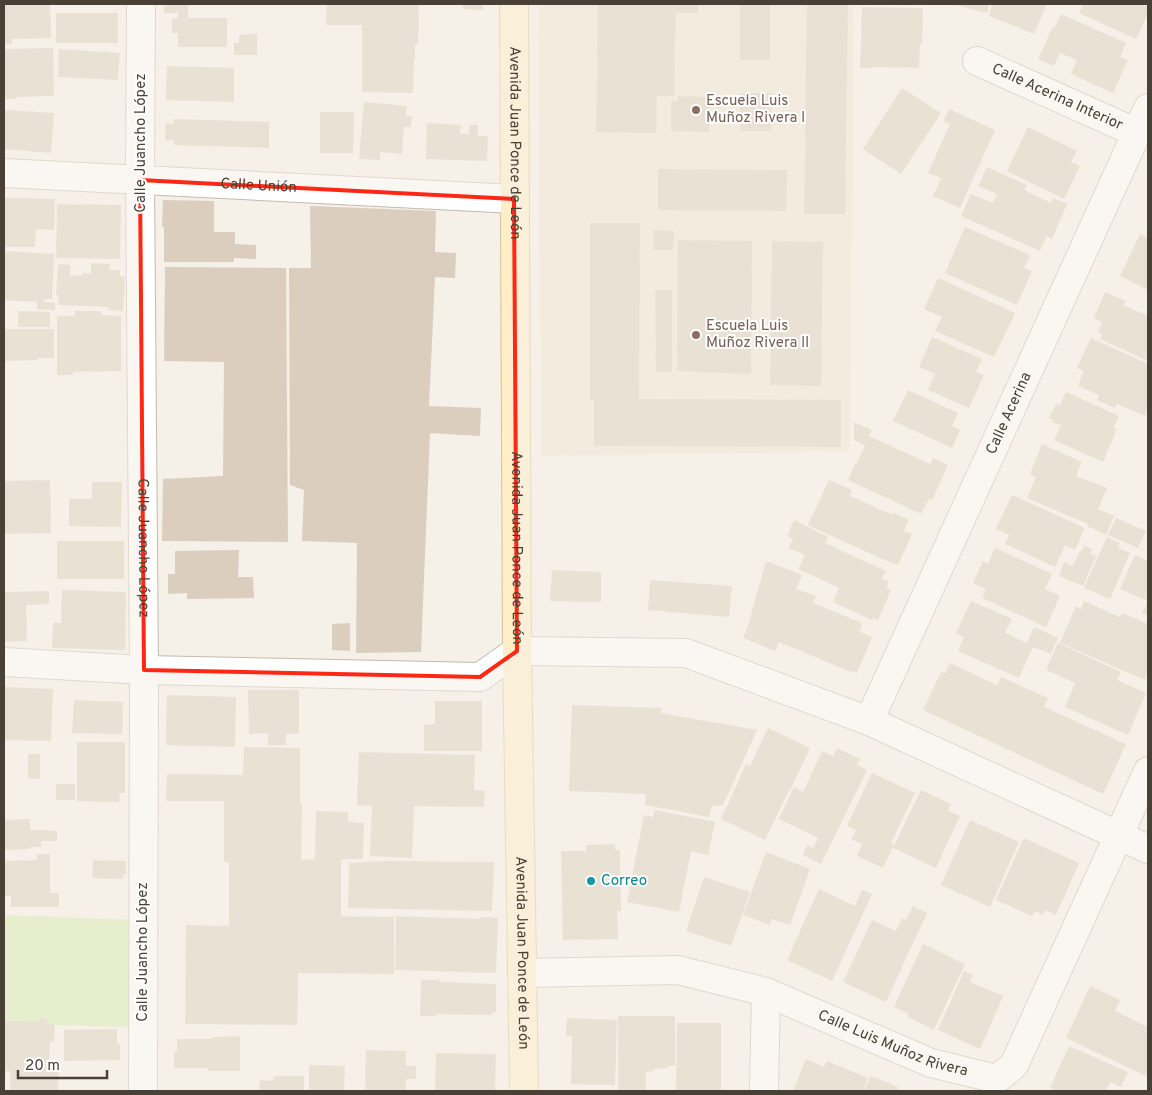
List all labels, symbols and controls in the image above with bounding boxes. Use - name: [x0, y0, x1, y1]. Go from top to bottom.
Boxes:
- street label: Avenida Juan Ponce de León: [505, 46, 525, 240]
- street label: Calle Acerina Interior: [989, 59, 1126, 135]
- street label: Calle Juancho López: [132, 73, 151, 213]
- place label: Escuela Luis Muñoz Rivera I: [706, 92, 805, 128]
- marker: Escuela Luis Muñoz Rivera I: [690, 104, 702, 116]
- street label: Calle Unión: [220, 175, 297, 197]
- place label: Escuela Luis Muñoz Rivera II: [706, 317, 809, 353]
- marker: Escuela Luis Muñoz Rivera II: [690, 329, 702, 341]
- street label: Calle Acerina: [982, 369, 1036, 458]
- street label: Avenida Juan Ponce de León: [507, 451, 526, 645]
- street label: Calle Juancho López: [133, 478, 153, 618]
- street label: Avenida Juan Ponce de León: [511, 856, 533, 1050]
- place label: Correo: [601, 872, 647, 891]
- marker: Correo: [585, 875, 597, 887]
- street label: Calle Juancho López: [134, 882, 153, 1022]
- street label: Calle Luis Muñoz Rivera: [815, 1006, 970, 1081]
- scale bar: [18, 1048, 106, 1080]
- text: 20 m: [25, 1057, 60, 1076]

